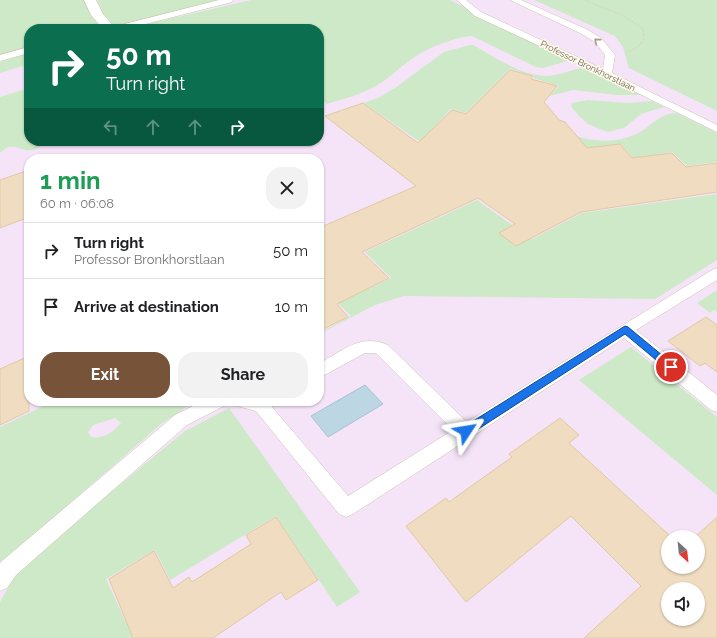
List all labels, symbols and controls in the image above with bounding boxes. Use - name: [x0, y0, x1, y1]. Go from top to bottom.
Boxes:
- one-way arrow: [595, 38, 602, 45]
- text: 50 m: [106, 39, 172, 72]
- street label: Professor Bronkhorstlaan: [539, 39, 637, 93]
- icon: right: [40, 40, 92, 92]
- text: Turn right: [106, 73, 185, 94]
- icon: left: [100, 116, 122, 138]
- icon: ahead: [142, 116, 164, 138]
- icon: ahead: [184, 116, 206, 138]
- icon: right: [226, 116, 248, 138]
- text: 1 min: [40, 166, 101, 195]
- button: close: [266, 167, 308, 209]
- text: 60 m · 06:08: [40, 196, 114, 211]
- text: Turn right: [74, 234, 144, 252]
- icon: right: [40, 240, 62, 262]
- text: 50 m: [273, 242, 308, 260]
- text: Professor Bronkhorstlaan: [74, 252, 225, 267]
- icon: arrive: [40, 296, 62, 318]
- text: Arrive at destination: [74, 298, 219, 316]
- text: 10 m: [275, 298, 308, 316]
- pin: [654, 350, 688, 384]
- button: Exit: [40, 352, 170, 398]
- button: Share: [178, 352, 308, 398]
- icon: arrive: [660, 356, 682, 378]
- position arrow: [445, 410, 487, 452]
- north arrow: [661, 530, 705, 574]
- map controls: [661, 530, 705, 626]
- button: sound: [661, 582, 705, 626]

